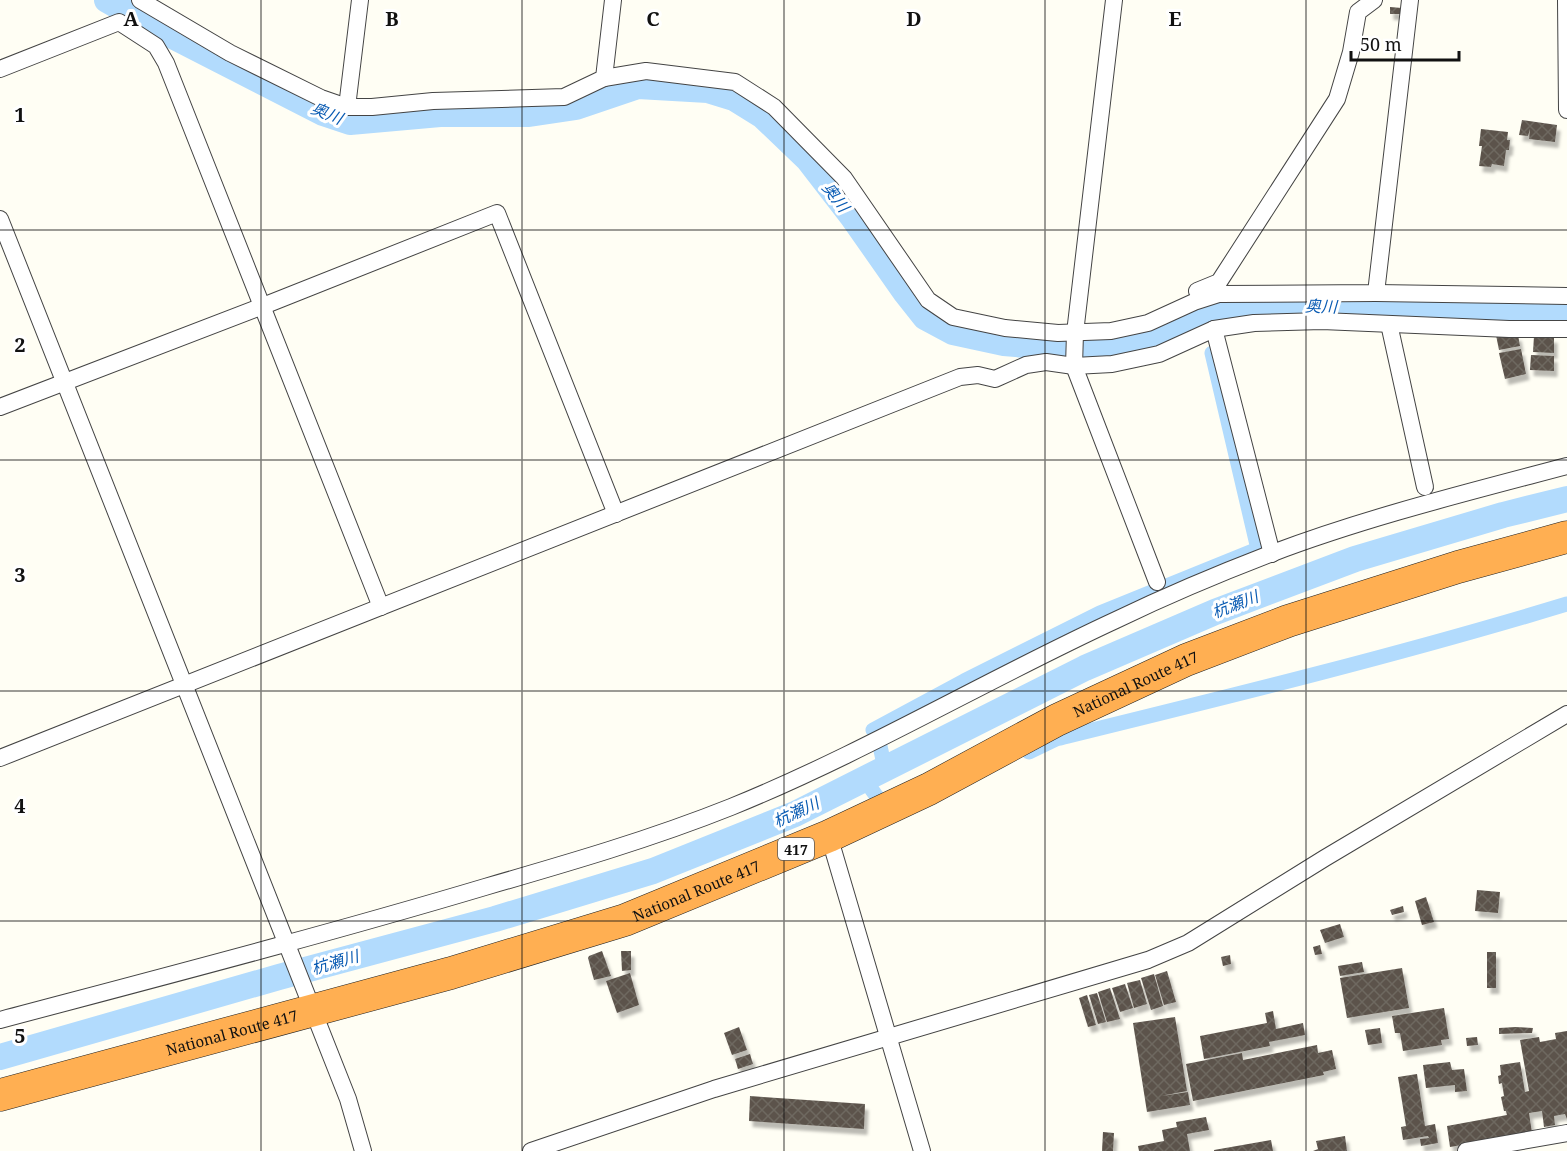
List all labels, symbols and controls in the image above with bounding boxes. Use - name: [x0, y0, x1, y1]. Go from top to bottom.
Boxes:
- text: A: [123, 5, 139, 32]
- text: B: [385, 5, 399, 32]
- text: C: [646, 5, 660, 32]
- text: D: [906, 5, 922, 32]
- text: E: [1168, 5, 1182, 32]
- scale bar: [1351, 24, 1459, 62]
- text: 50 m: [1360, 32, 1402, 56]
- water label: 奥川: [308, 97, 348, 130]
- text: 1: [14, 101, 26, 128]
- water label: 奥川: [818, 178, 856, 218]
- water label: 奥川: [1305, 294, 1339, 318]
- text: 2: [14, 331, 26, 358]
- text: 3: [14, 561, 26, 588]
- water label: 杭瀬川: [1209, 584, 1263, 623]
- street label: National Route 417: [1070, 646, 1201, 721]
- water label: 杭瀬川: [770, 791, 824, 832]
- text: 4: [14, 792, 26, 819]
- road number: 417: [778, 838, 814, 860]
- street label: National Route 417: [630, 856, 763, 926]
- water label: 杭瀬川: [309, 944, 363, 979]
- street label: National Route 417: [164, 1005, 300, 1060]
- text: 5: [14, 1022, 26, 1049]

